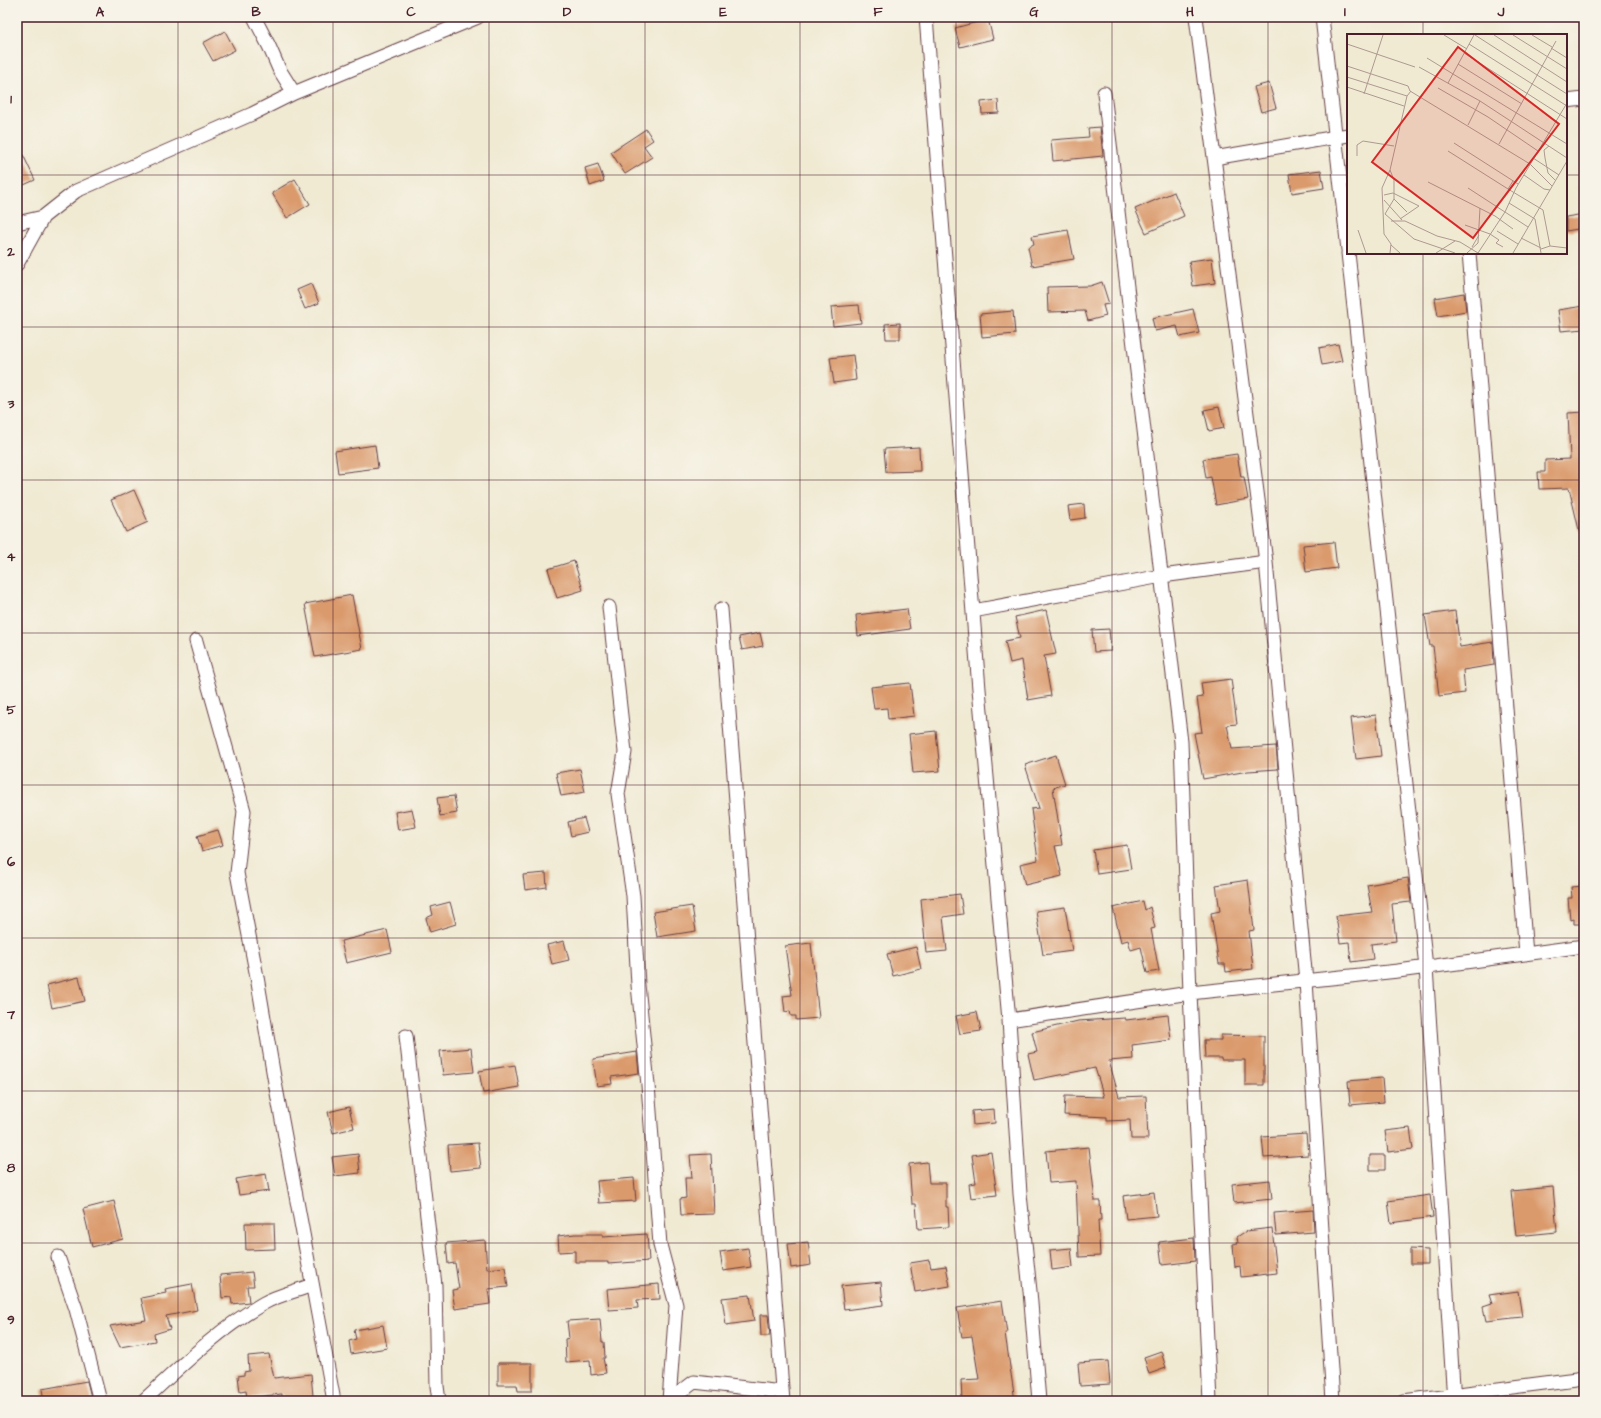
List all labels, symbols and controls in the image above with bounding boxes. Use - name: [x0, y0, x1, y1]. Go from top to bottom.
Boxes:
- text: A: [96, 3, 105, 21]
- text: B: [251, 3, 261, 21]
- text: C: [406, 3, 416, 21]
- text: D: [563, 3, 572, 21]
- text: E: [719, 3, 727, 21]
- text: F: [873, 3, 883, 21]
- text: G: [1029, 3, 1039, 21]
- text: H: [1186, 3, 1194, 21]
- text: I: [1344, 3, 1346, 21]
- text: J: [1497, 3, 1505, 21]
- inset map: [1347, 34, 1567, 254]
- text: 1: [10, 90, 12, 108]
- text: 2: [6, 243, 15, 261]
- text: 3: [7, 395, 15, 413]
- text: 4: [7, 548, 16, 566]
- text: 5: [6, 701, 16, 719]
- text: 6: [7, 853, 16, 871]
- text: 7: [6, 1006, 16, 1024]
- text: 8: [7, 1159, 16, 1177]
- text: 9: [7, 1311, 15, 1329]

